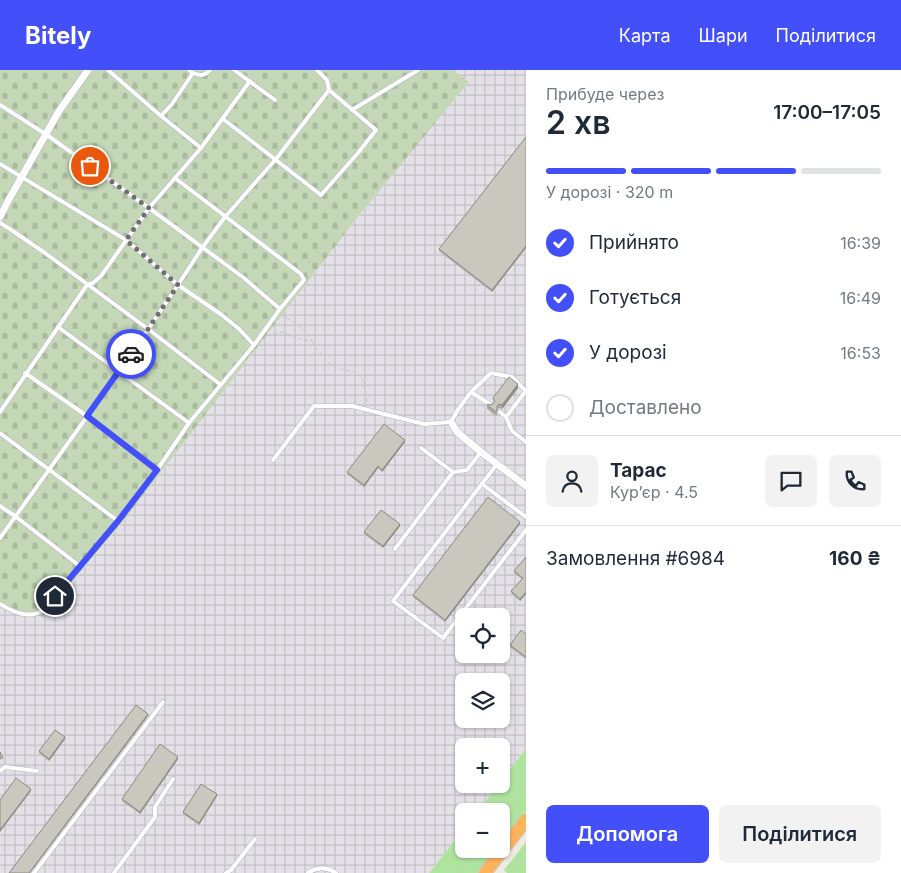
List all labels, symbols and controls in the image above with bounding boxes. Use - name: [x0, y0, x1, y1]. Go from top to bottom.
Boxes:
- text: Bitely: [25, 21, 91, 50]
- text: Карта: [619, 25, 671, 46]
- text: Шари: [699, 25, 748, 46]
- text: Поділитися: [776, 25, 876, 46]
- text: Прибуде через: [546, 84, 664, 104]
- text: 17:00–17:05: [773, 101, 881, 124]
- text: 2 хв: [546, 103, 611, 142]
- pin: [69, 145, 111, 187]
- icon: bag: [76, 152, 104, 180]
- text: У дорозі · 320 m: [546, 182, 673, 202]
- icon: check: [546, 229, 574, 257]
- text: Прийнято: [589, 231, 679, 254]
- text: 16:39: [840, 233, 881, 253]
- icon: check: [546, 284, 574, 312]
- text: Готується: [589, 286, 681, 309]
- text: 16:49: [840, 288, 881, 308]
- courier: [106, 329, 156, 379]
- icon: check: [546, 339, 574, 367]
- icon: car: [117, 340, 145, 368]
- text: У дорозі: [589, 341, 667, 364]
- text: 16:53: [840, 343, 881, 363]
- text: Доставлено: [589, 396, 702, 419]
- button: person: [546, 455, 598, 507]
- button: chat: [765, 455, 817, 507]
- button: phone: [829, 455, 881, 507]
- text: Тарас: [610, 459, 667, 482]
- text: Кур’єр · 4.5: [610, 482, 698, 502]
- text: Замовлення #6984: [546, 547, 725, 570]
- text: 160 ₴: [829, 547, 881, 570]
- pin: [34, 575, 76, 617]
- icon: home: [41, 582, 69, 610]
- map controls: [455, 608, 510, 858]
- button: locate: [455, 608, 510, 663]
- button: layers: [455, 673, 510, 728]
- button: +: [455, 738, 510, 793]
- button: −: [455, 803, 510, 858]
- button: Допомога: [546, 805, 709, 863]
- button: Поділитися: [719, 805, 881, 863]

